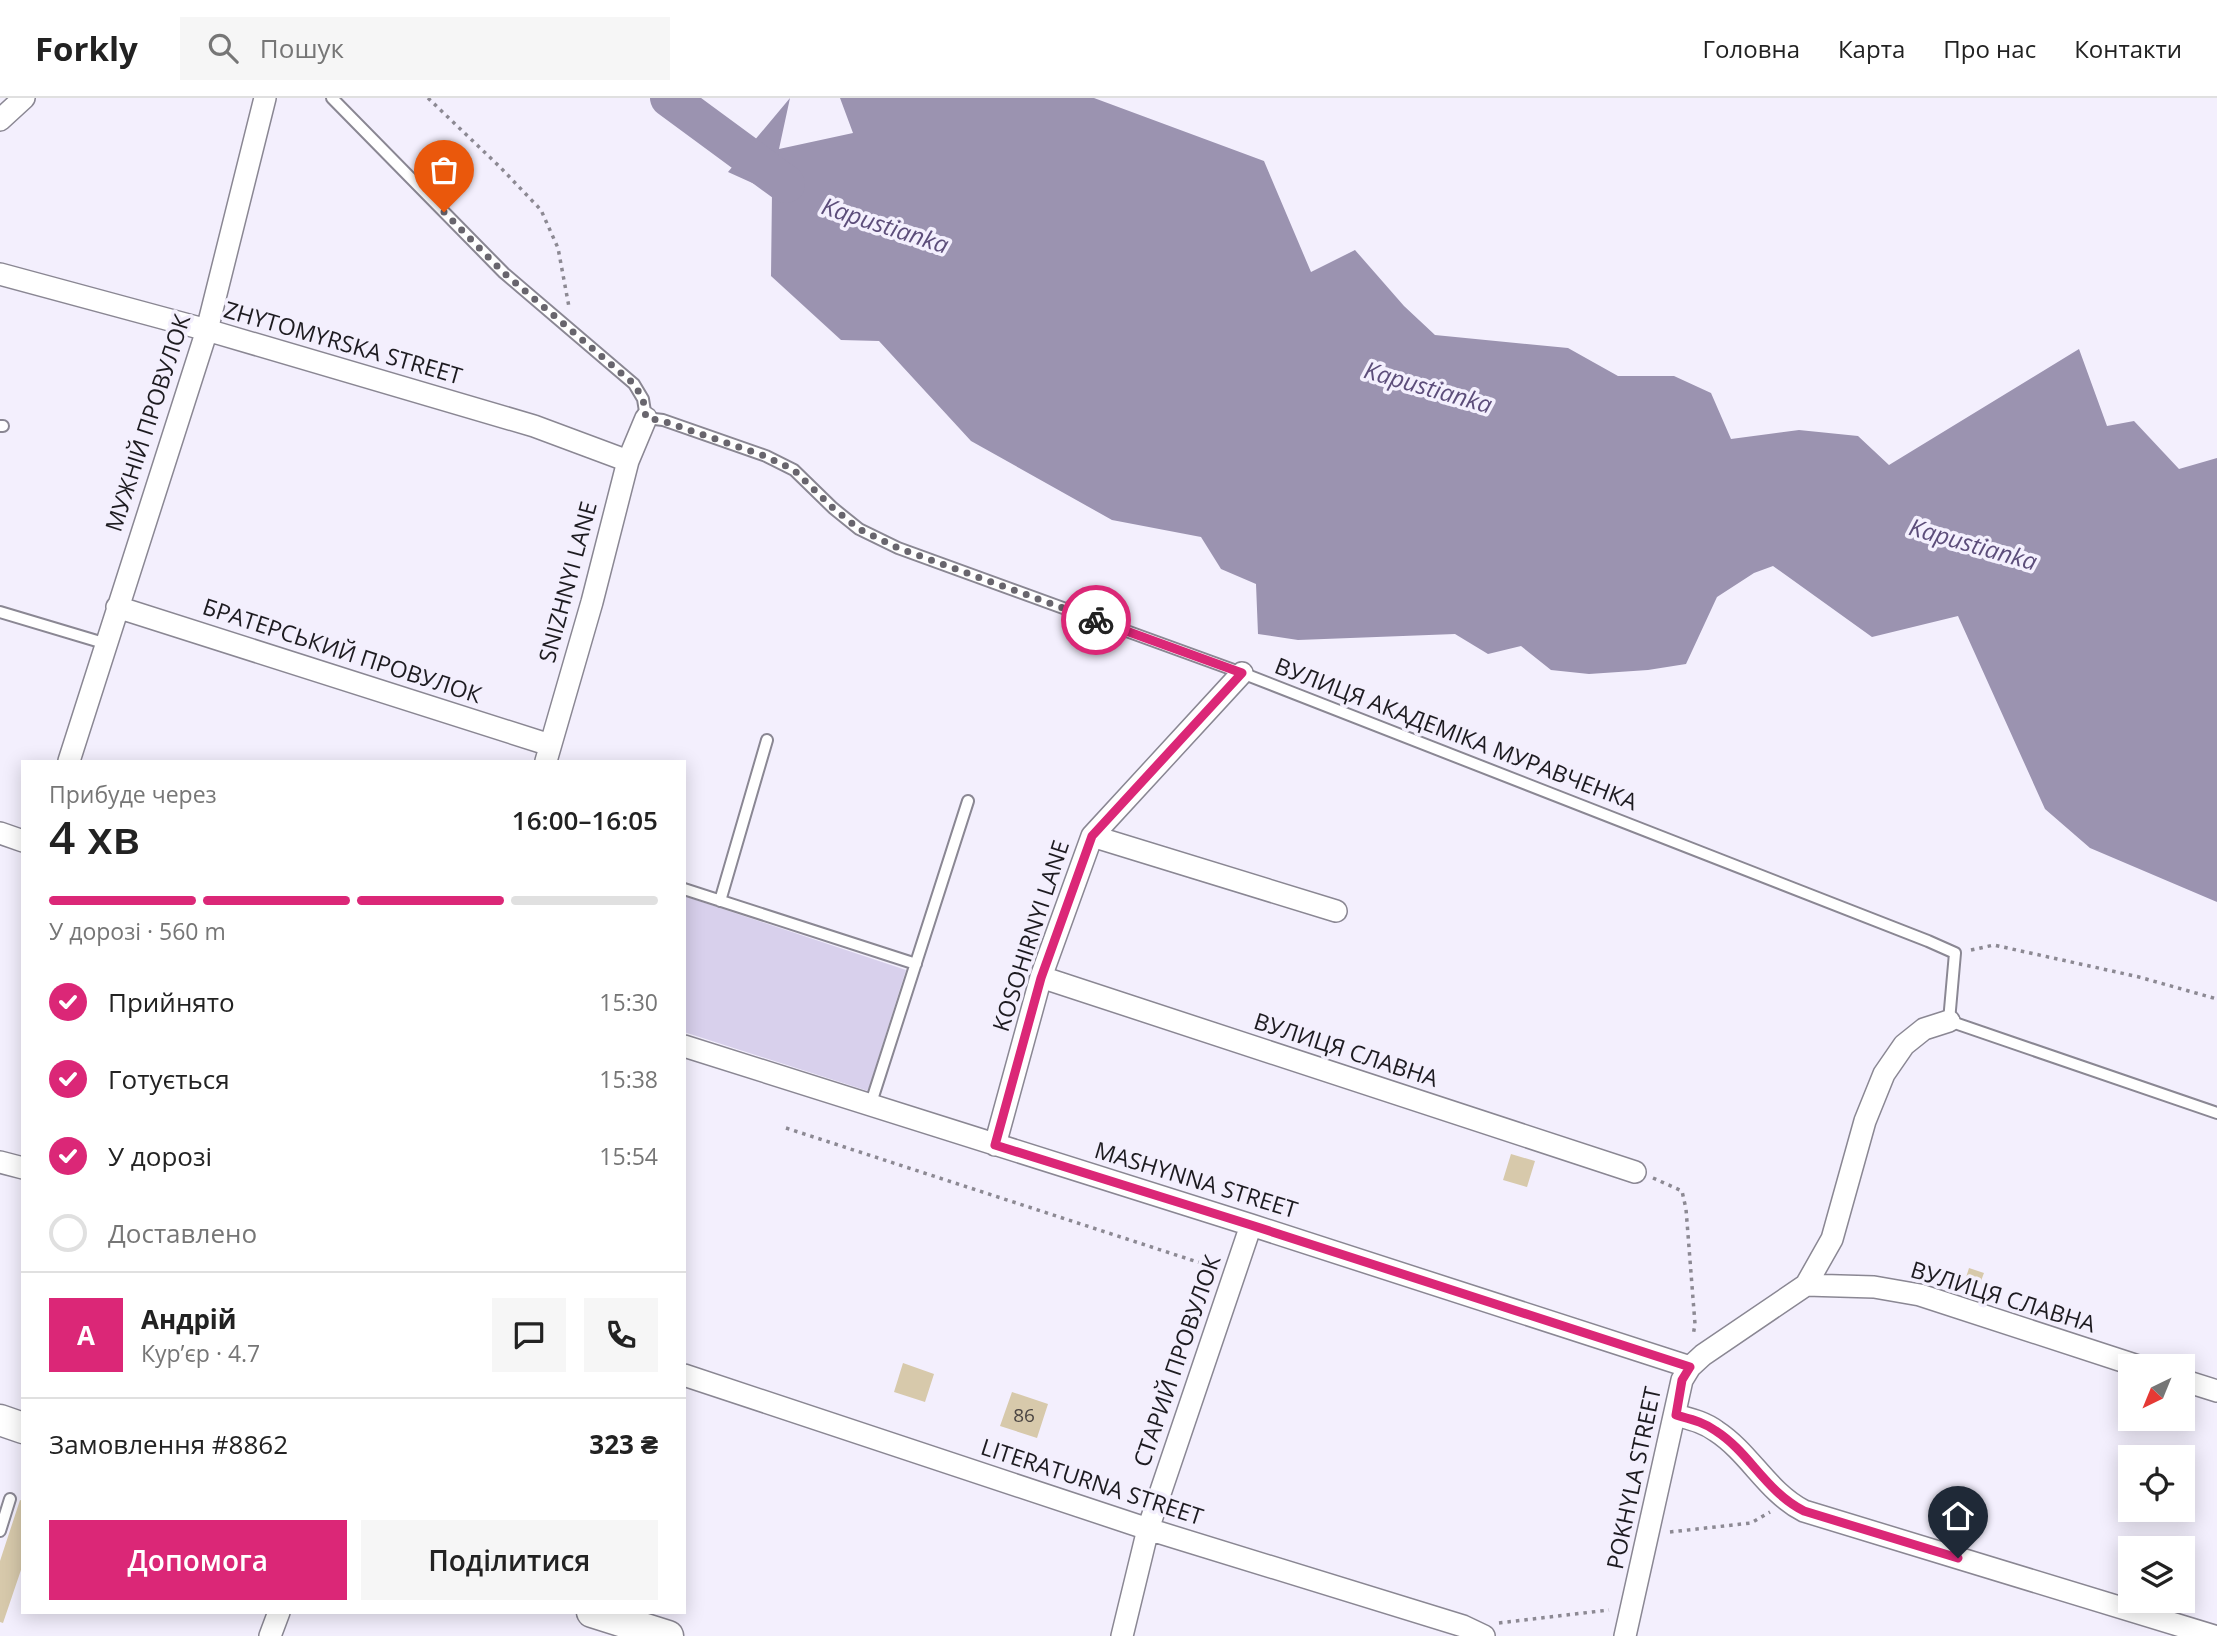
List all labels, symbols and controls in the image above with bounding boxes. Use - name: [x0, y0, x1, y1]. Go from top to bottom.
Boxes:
- search box: [180, 17, 670, 80]
- text: Forkly: [35, 26, 138, 71]
- icon: search: [204, 29, 242, 67]
- text: Пошук: [260, 30, 344, 66]
- text: Головна: [1703, 32, 1800, 65]
- text: Карта: [1838, 32, 1905, 65]
- text: Про нас: [1943, 32, 2036, 65]
- text: Контакти: [2074, 32, 2182, 65]
- pin: [414, 140, 474, 212]
- icon: bag: [425, 151, 463, 189]
- water label: Kapustianka: [818, 189, 954, 261]
- street label: ZHYTOMYRSKA STREET: [221, 293, 466, 391]
- street label: МУЖНІЙ ПРОВУЛОК: [97, 309, 198, 535]
- water label: Kapustianka: [1361, 353, 1497, 421]
- street label: SNIZHNYI LANE: [530, 498, 604, 666]
- water label: Kapustianka: [1906, 510, 2042, 578]
- courier: [1061, 585, 1131, 655]
- street label: БРАТЕРСЬКИЙ ПРОВУЛОК: [199, 590, 487, 711]
- icon: bike: [1077, 601, 1115, 639]
- street label: ВУЛИЦЯ АКАДЕМІКА МУРАВЧЕНКА: [1271, 649, 1643, 817]
- text: Прибуде через: [49, 778, 217, 810]
- text: 16:00–16:05: [512, 802, 658, 838]
- text: 4 хв: [49, 805, 140, 867]
- street label: KOSOHIRNYI LANE: [984, 836, 1076, 1035]
- text: У дорозі · 560 m: [49, 915, 226, 947]
- icon: check: [49, 983, 87, 1021]
- text: Прийнято: [108, 984, 235, 1020]
- text: 15:30: [599, 986, 658, 1018]
- street label: ВУЛИЦЯ СЛАВНА: [1250, 1004, 1443, 1094]
- icon: check: [49, 1060, 87, 1098]
- text: Готується: [108, 1061, 230, 1097]
- text: 15:38: [599, 1063, 658, 1095]
- street label: MASHYNNA STREET: [1091, 1133, 1302, 1225]
- icon: check: [49, 1137, 87, 1175]
- text: У дорозі: [108, 1138, 212, 1174]
- text: 15:54: [599, 1140, 658, 1172]
- text: Доставлено: [108, 1215, 257, 1251]
- street label: СТАРИЙ ПРОВУЛОК: [1125, 1250, 1228, 1471]
- street label: ВУЛИЦЯ СЛАВНА: [1907, 1253, 2100, 1340]
- button: chat: [492, 1298, 566, 1372]
- button: phone: [584, 1298, 658, 1372]
- text: Андрій: [141, 1301, 237, 1337]
- text: А: [77, 1317, 95, 1353]
- text: Кур’єр · 4.7: [141, 1337, 260, 1369]
- north arrow: [2118, 1354, 2194, 1432]
- map controls: [2118, 1354, 2195, 1613]
- street label: POKHYLA STREET: [1598, 1383, 1668, 1572]
- house number: 86: [1013, 1402, 1035, 1428]
- text: Замовлення #8862: [49, 1426, 288, 1462]
- text: 323 ₴: [589, 1426, 658, 1462]
- street label: LITERATURNA STREET: [977, 1430, 1208, 1532]
- button: locate: [2118, 1445, 2195, 1522]
- pin: [1928, 1486, 1988, 1558]
- icon: home: [1939, 1497, 1977, 1535]
- button: Допомога: [49, 1520, 347, 1600]
- button: Поділитися: [361, 1520, 658, 1600]
- button: layers: [2118, 1536, 2195, 1613]

